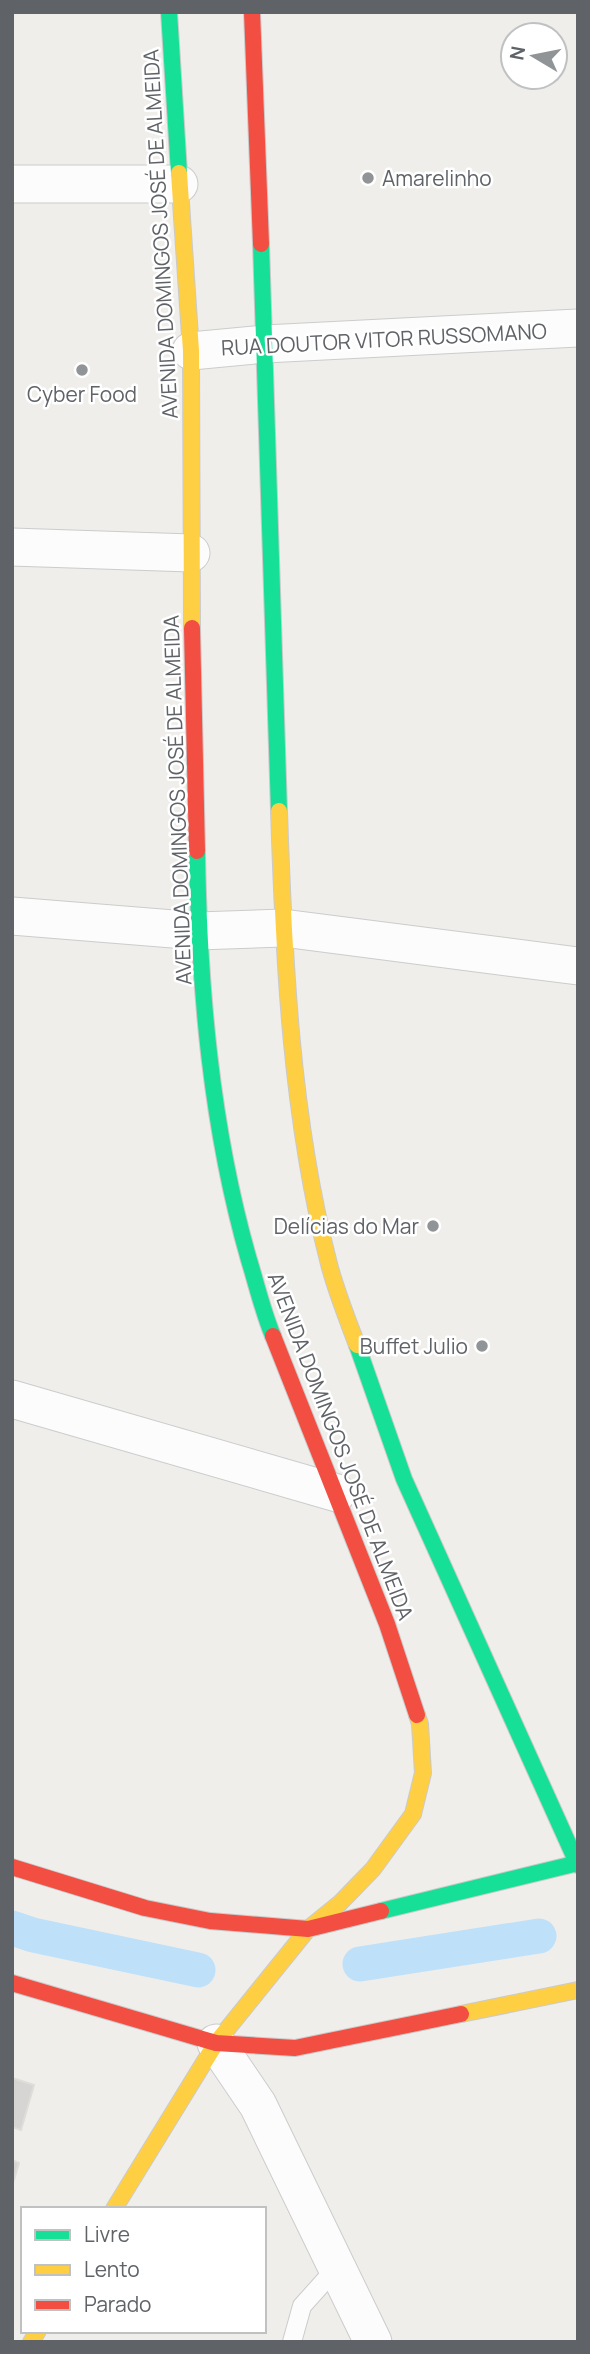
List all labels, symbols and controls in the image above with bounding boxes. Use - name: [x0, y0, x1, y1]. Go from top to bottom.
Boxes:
- north arrow: [499, 21, 569, 91]
- text: N: [503, 44, 531, 62]
- street label: AVENIDA DOMINGOS JOSÉ DE ALMEIDA: [136, 48, 184, 420]
- place label: Amarelinho: [382, 164, 492, 192]
- marker: Amarelinho: [360, 170, 376, 186]
- street label: RUA DOUTOR VITOR RUSSOMANO: [220, 316, 548, 362]
- marker: Cyber Food: [74, 362, 90, 378]
- place label: Cyber Food: [27, 380, 137, 408]
- street label: AVENIDA DOMINGOS JOSÉ DE ALMEIDA: [157, 615, 197, 985]
- place label: Delícias do Mar: [274, 1212, 419, 1240]
- marker: Delícias do Mar: [425, 1218, 441, 1234]
- street label: AVENIDA DOMINGOS JOSÉ DE ALMEIDA: [262, 1268, 420, 1624]
- place label: Buffet Julio: [360, 1332, 468, 1360]
- marker: Buffet Julio: [474, 1338, 490, 1354]
- legend: [21, 2207, 266, 2333]
- text: Livre: [84, 2220, 130, 2248]
- text: Lento: [84, 2255, 140, 2283]
- text: Parado: [84, 2290, 152, 2318]

